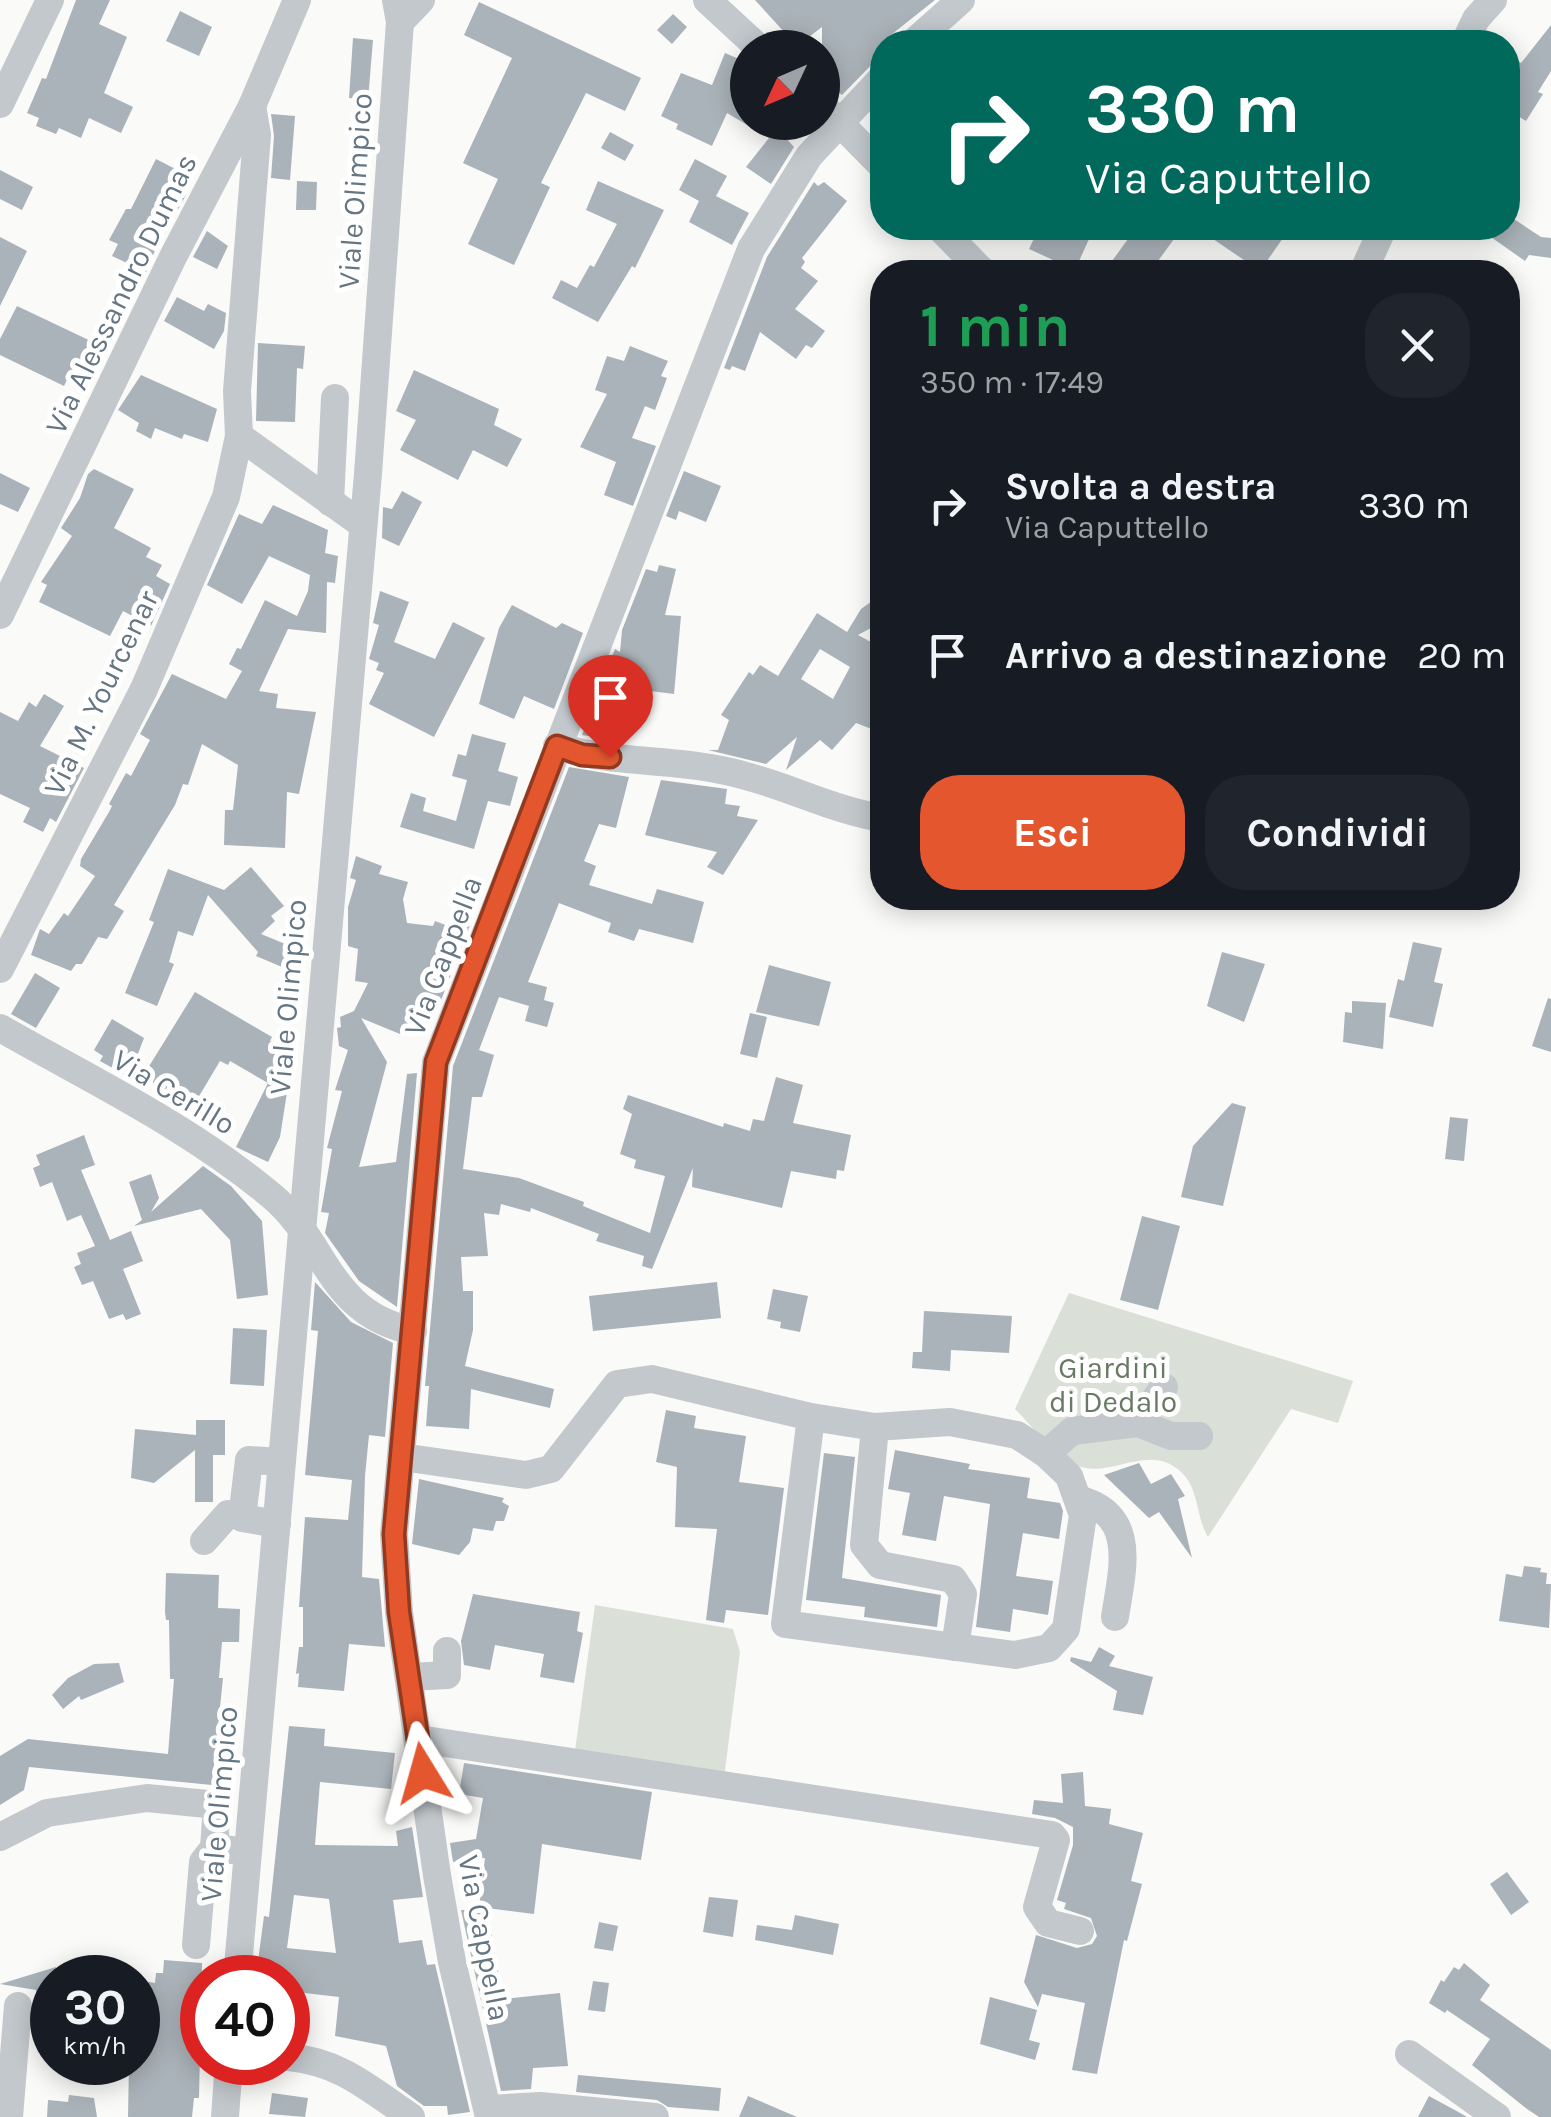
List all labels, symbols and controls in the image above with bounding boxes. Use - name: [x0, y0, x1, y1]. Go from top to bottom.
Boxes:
- north arrow: [730, 30, 840, 140]
- map controls: [730, 30, 840, 140]
- text: 330 m: [1085, 68, 1301, 150]
- icon: right: [920, 70, 1050, 200]
- street label: Viale Olimpico: [330, 92, 380, 290]
- street label: Via Alessandro Dumas: [38, 148, 204, 440]
- text: Via Caputtello: [1085, 152, 1372, 204]
- text: 1 min: [920, 291, 1071, 361]
- button: close: [1365, 293, 1470, 398]
- text: 350 m · 17:49: [920, 364, 1104, 401]
- text: Svolta a destra: [1005, 464, 1276, 509]
- icon: right: [920, 478, 975, 533]
- text: 330 m: [1358, 483, 1470, 528]
- text: Via Caputtello: [1005, 509, 1209, 546]
- street label: Via M. Yourcenar: [36, 584, 166, 801]
- icon: arrive: [920, 628, 975, 683]
- text: Arrivo a destinazione: [1005, 633, 1387, 678]
- text: 20 m: [1417, 633, 1506, 678]
- pin: [568, 655, 653, 758]
- icon: arrive: [583, 670, 638, 725]
- button: Esci: [920, 775, 1185, 890]
- button: Condividi: [1205, 775, 1470, 890]
- street label: Via Cappella: [396, 871, 490, 1041]
- street label: Viale Olimpico: [262, 898, 314, 1096]
- street label: Via Cerillo: [106, 1041, 242, 1143]
- park label: Giardini di Dedalo: [1049, 1350, 1177, 1420]
- street label: Viale Olimpico: [193, 1705, 245, 1903]
- position arrow: [371, 1721, 475, 1825]
- street label: Via Cappella: [450, 1852, 518, 2024]
- speed limit sign: 40: [180, 1955, 310, 2085]
- text: 30: [64, 1978, 126, 2037]
- text: km/h: [63, 2031, 127, 2060]

